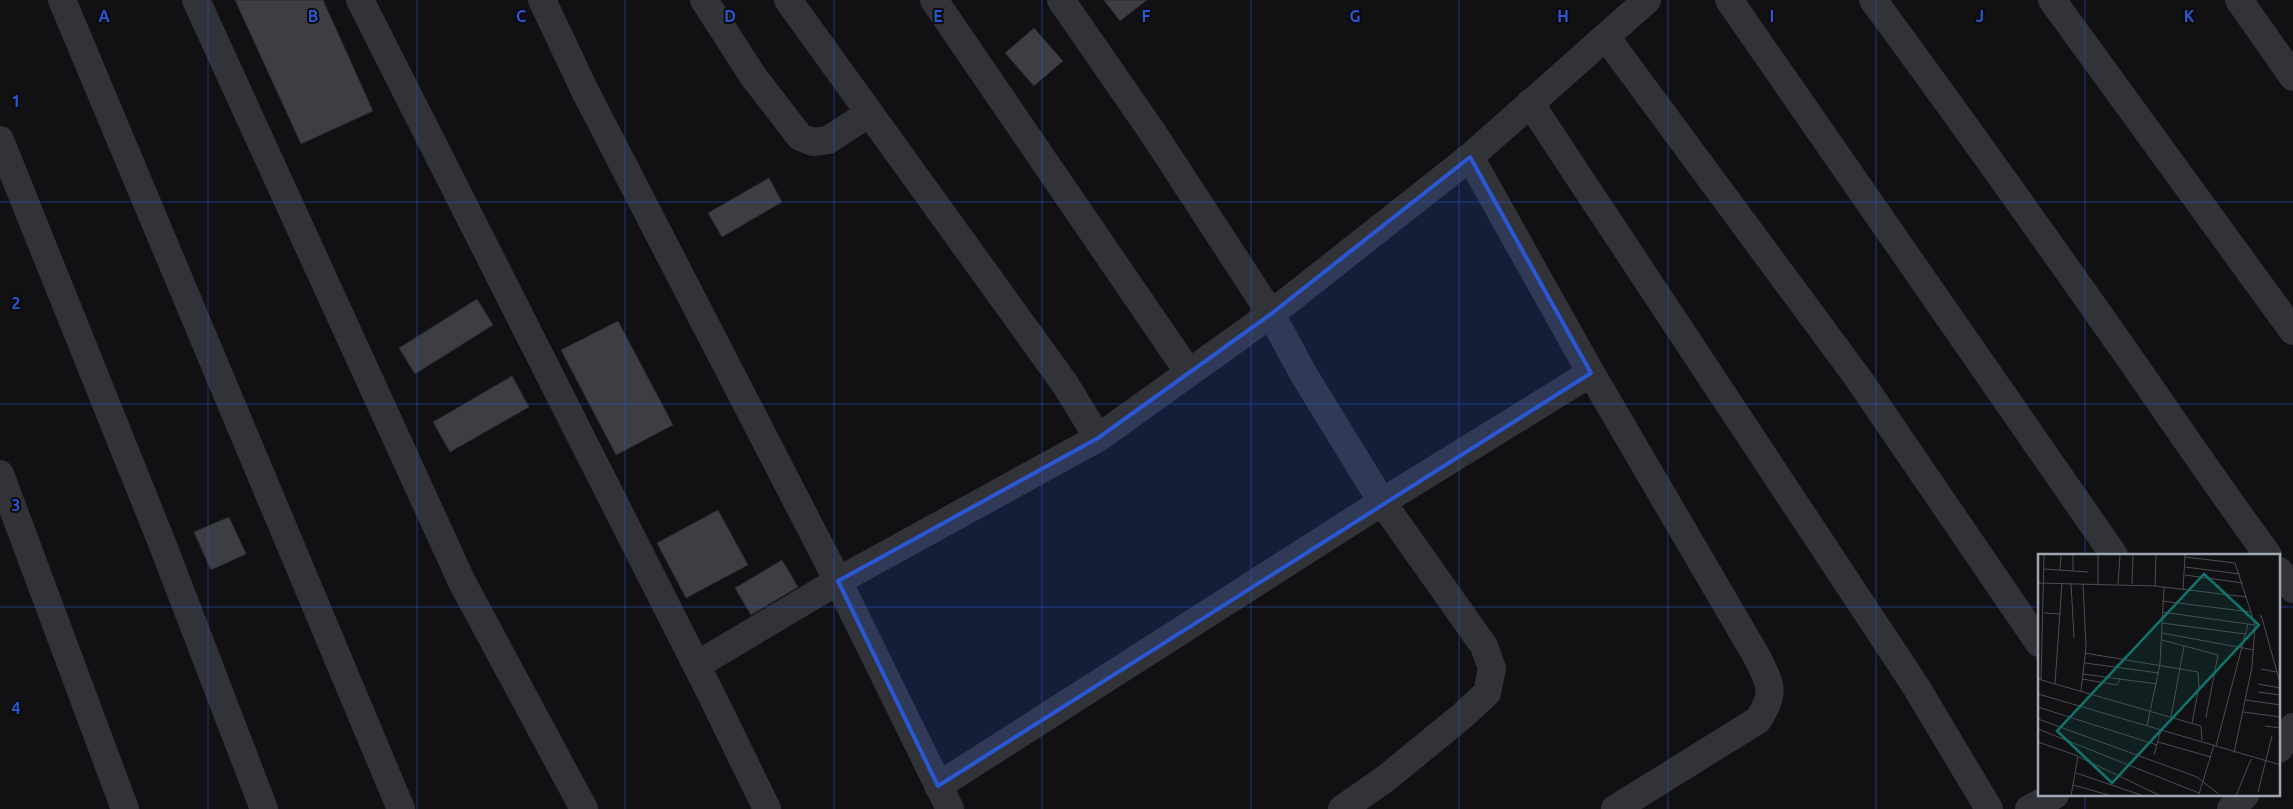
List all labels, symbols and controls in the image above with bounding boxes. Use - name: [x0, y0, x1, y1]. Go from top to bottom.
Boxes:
- text: A: [98, 7, 110, 25]
- text: B: [308, 7, 318, 25]
- text: C: [516, 7, 526, 25]
- text: D: [724, 7, 736, 25]
- text: E: [933, 7, 943, 25]
- text: F: [1142, 7, 1151, 25]
- text: G: [1349, 7, 1361, 25]
- text: H: [1557, 7, 1569, 25]
- text: I: [1770, 7, 1774, 25]
- text: J: [1976, 7, 1984, 25]
- text: K: [2184, 7, 2195, 25]
- text: 1: [11, 92, 21, 110]
- text: 2: [11, 294, 21, 312]
- text: 3: [11, 496, 21, 514]
- inset map: [2038, 554, 2280, 796]
- text: 4: [11, 699, 21, 717]

